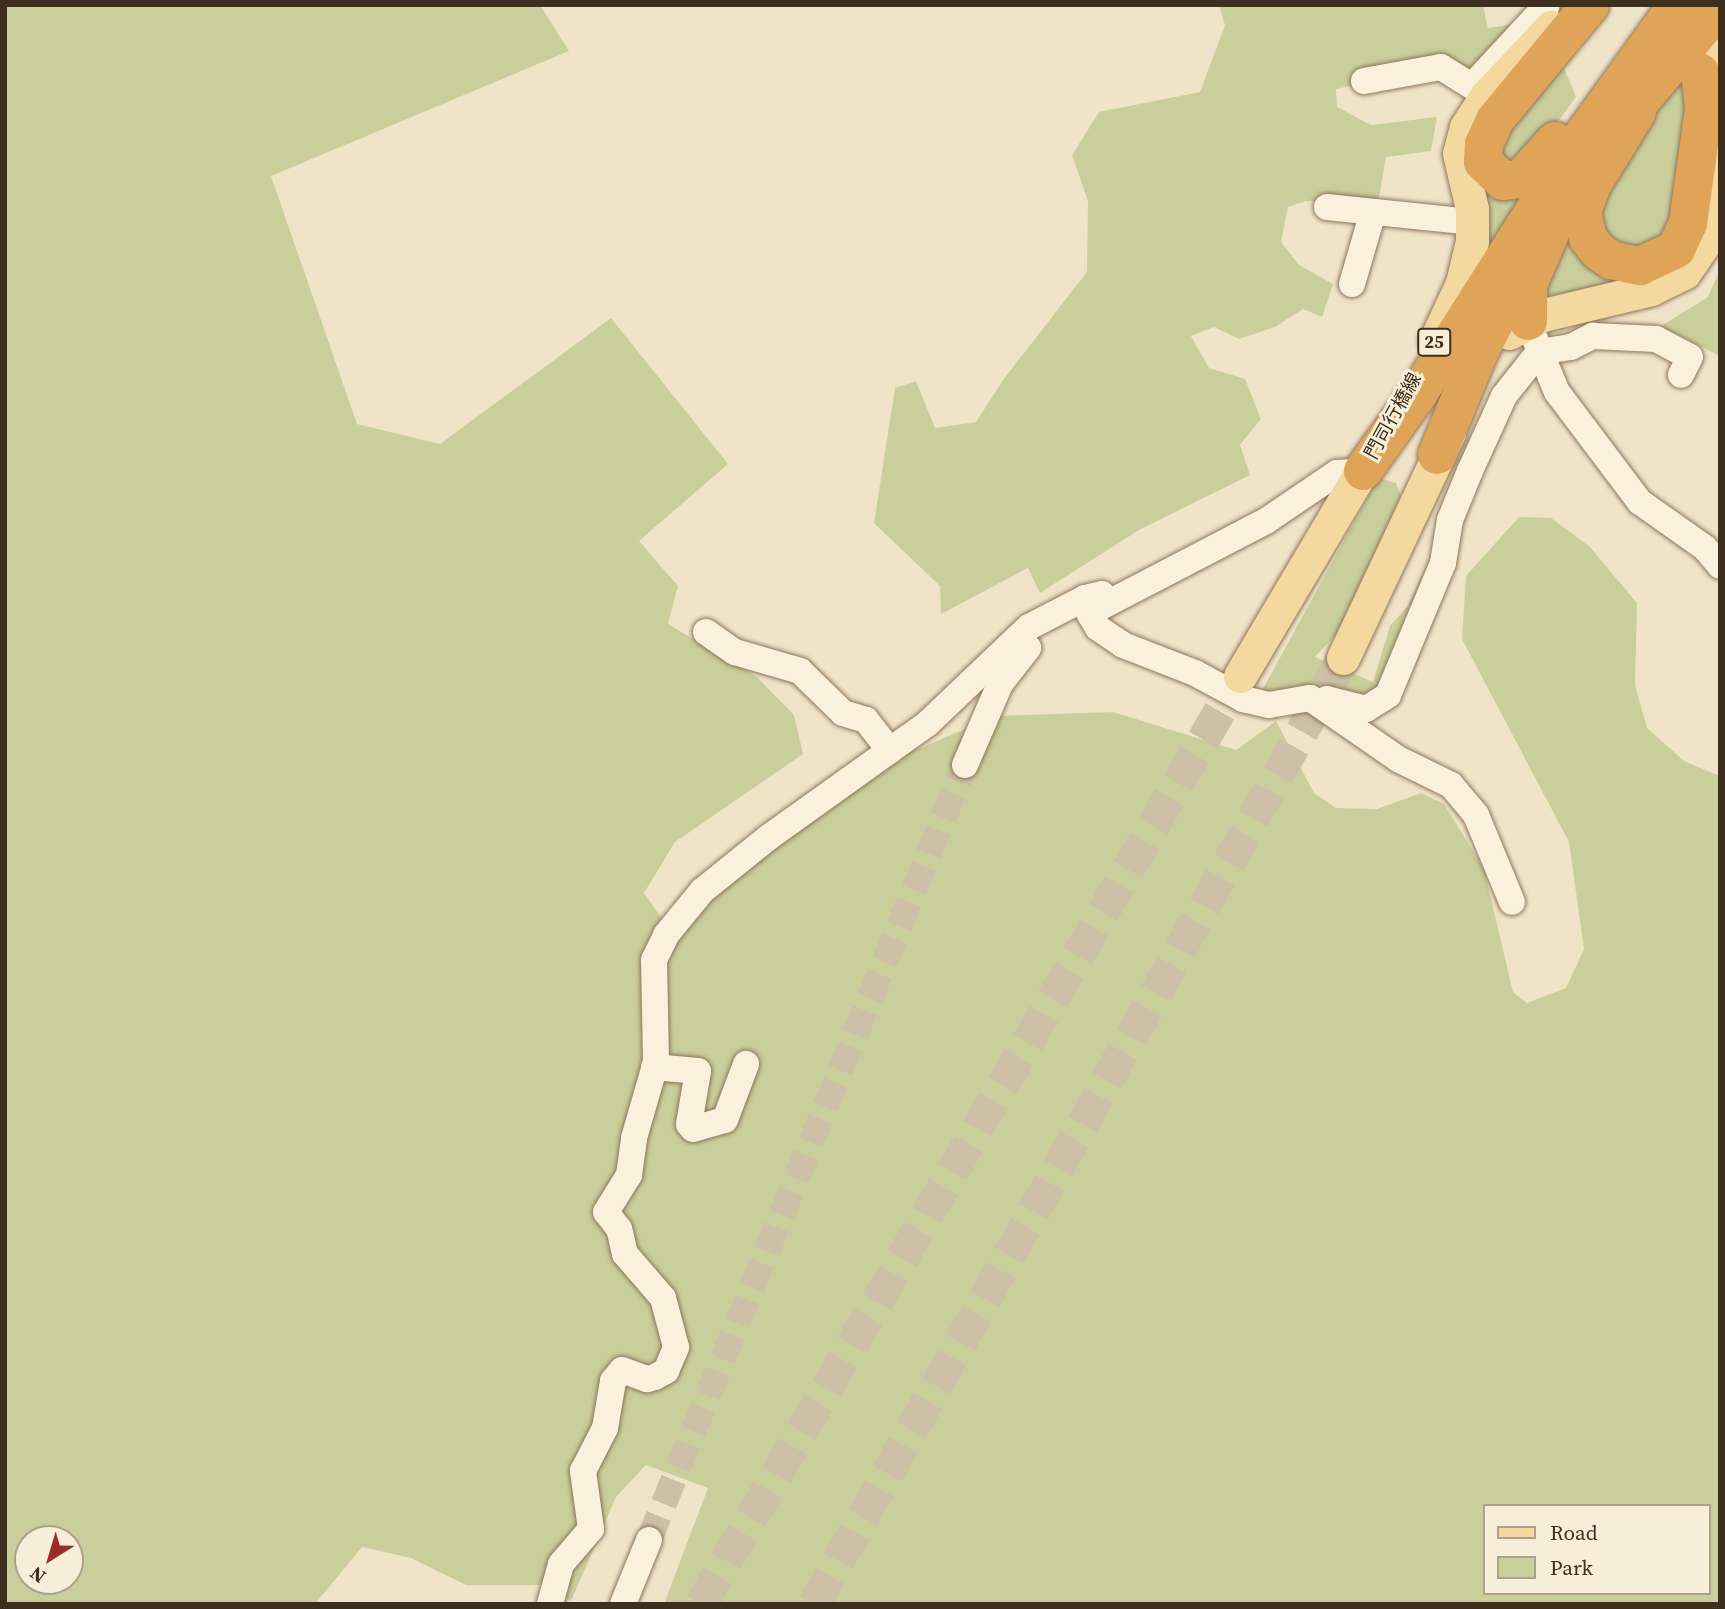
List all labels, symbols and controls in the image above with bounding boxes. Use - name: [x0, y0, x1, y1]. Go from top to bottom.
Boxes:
- road number: 25: [1416, 328, 1452, 356]
- street label: 門司行橋線: [1360, 369, 1426, 463]
- legend: [1484, 1504, 1711, 1595]
- text: Road: [1550, 1518, 1598, 1547]
- north arrow: [14, 1525, 84, 1595]
- text: Park: [1550, 1553, 1593, 1582]
- text: N: [24, 1561, 51, 1590]

